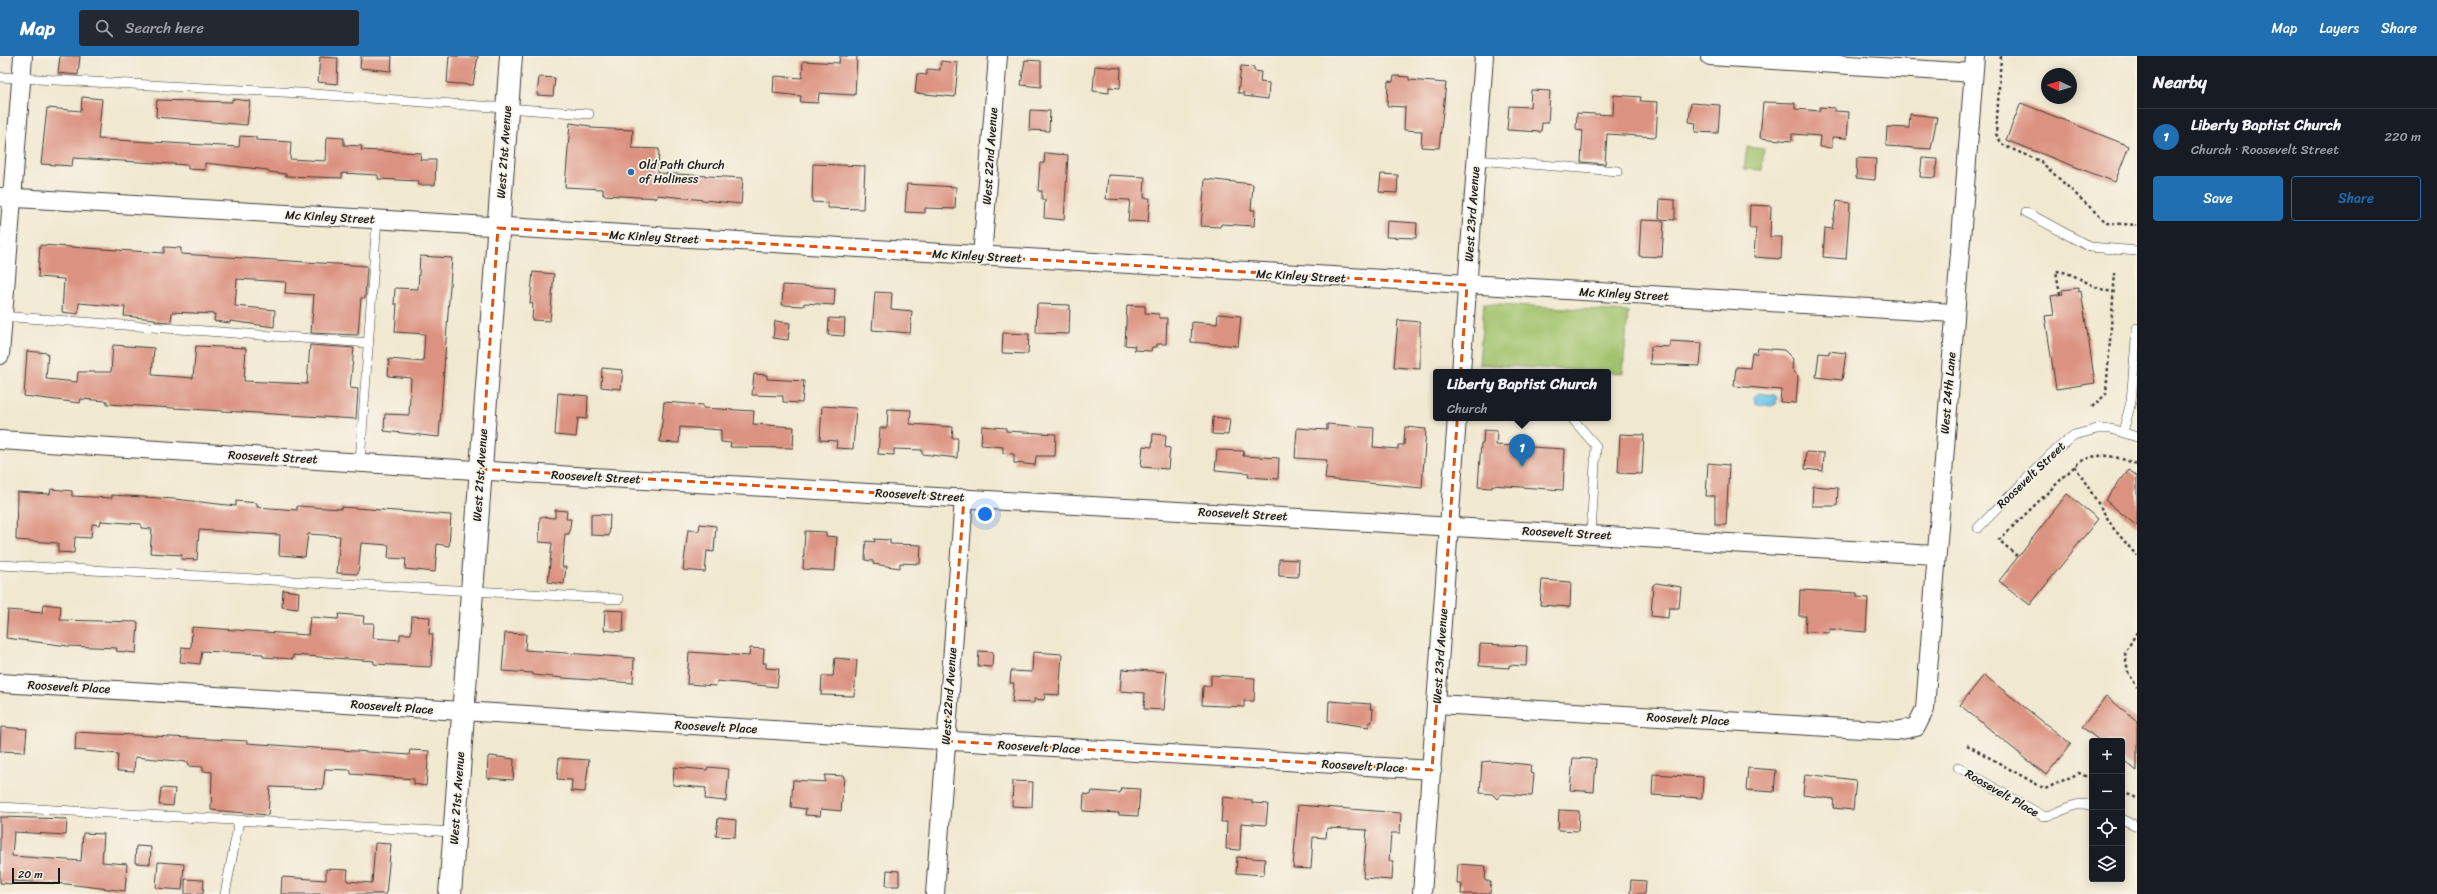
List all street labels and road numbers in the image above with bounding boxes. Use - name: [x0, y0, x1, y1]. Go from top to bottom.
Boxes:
- street label: West 21st Avenue: [490, 105, 518, 199]
- street label: West 22nd Avenue: [976, 106, 1004, 205]
- street label: West 23rd Avenue: [1458, 165, 1486, 262]
- street label: Mc Kinley Street: [285, 204, 375, 230]
- street label: Mc Kinley Street: [609, 224, 699, 250]
- street label: Mc Kinley Street: [932, 243, 1022, 269]
- street label: Mc Kinley Street: [1256, 263, 1346, 289]
- street label: Mc Kinley Street: [1579, 281, 1669, 307]
- street label: West 24th Lane: [1933, 351, 1963, 435]
- street label: West 21st Avenue: [466, 428, 494, 522]
- street label: Roosevelt Street: [1991, 436, 2071, 514]
- street label: Roosevelt Street: [228, 444, 318, 470]
- street label: Roosevelt Street: [551, 464, 641, 490]
- street label: Roosevelt Street: [875, 482, 965, 508]
- street label: Roosevelt Street: [1198, 501, 1288, 527]
- street label: Roosevelt Street: [1522, 520, 1612, 546]
- street label: West 23rd Avenue: [1426, 607, 1454, 704]
- street label: West 22nd Avenue: [935, 646, 963, 745]
- street label: Roosevelt Place: [27, 674, 111, 700]
- street label: Roosevelt Place: [350, 693, 434, 721]
- street label: Roosevelt Place: [1646, 706, 1730, 732]
- street label: Roosevelt Place: [674, 714, 758, 740]
- street label: Roosevelt Place: [997, 734, 1081, 760]
- street label: West 21st Avenue: [443, 751, 471, 845]
- street label: Roosevelt Place: [1321, 753, 1405, 779]
- street label: Roosevelt Place: [1961, 763, 2044, 823]

